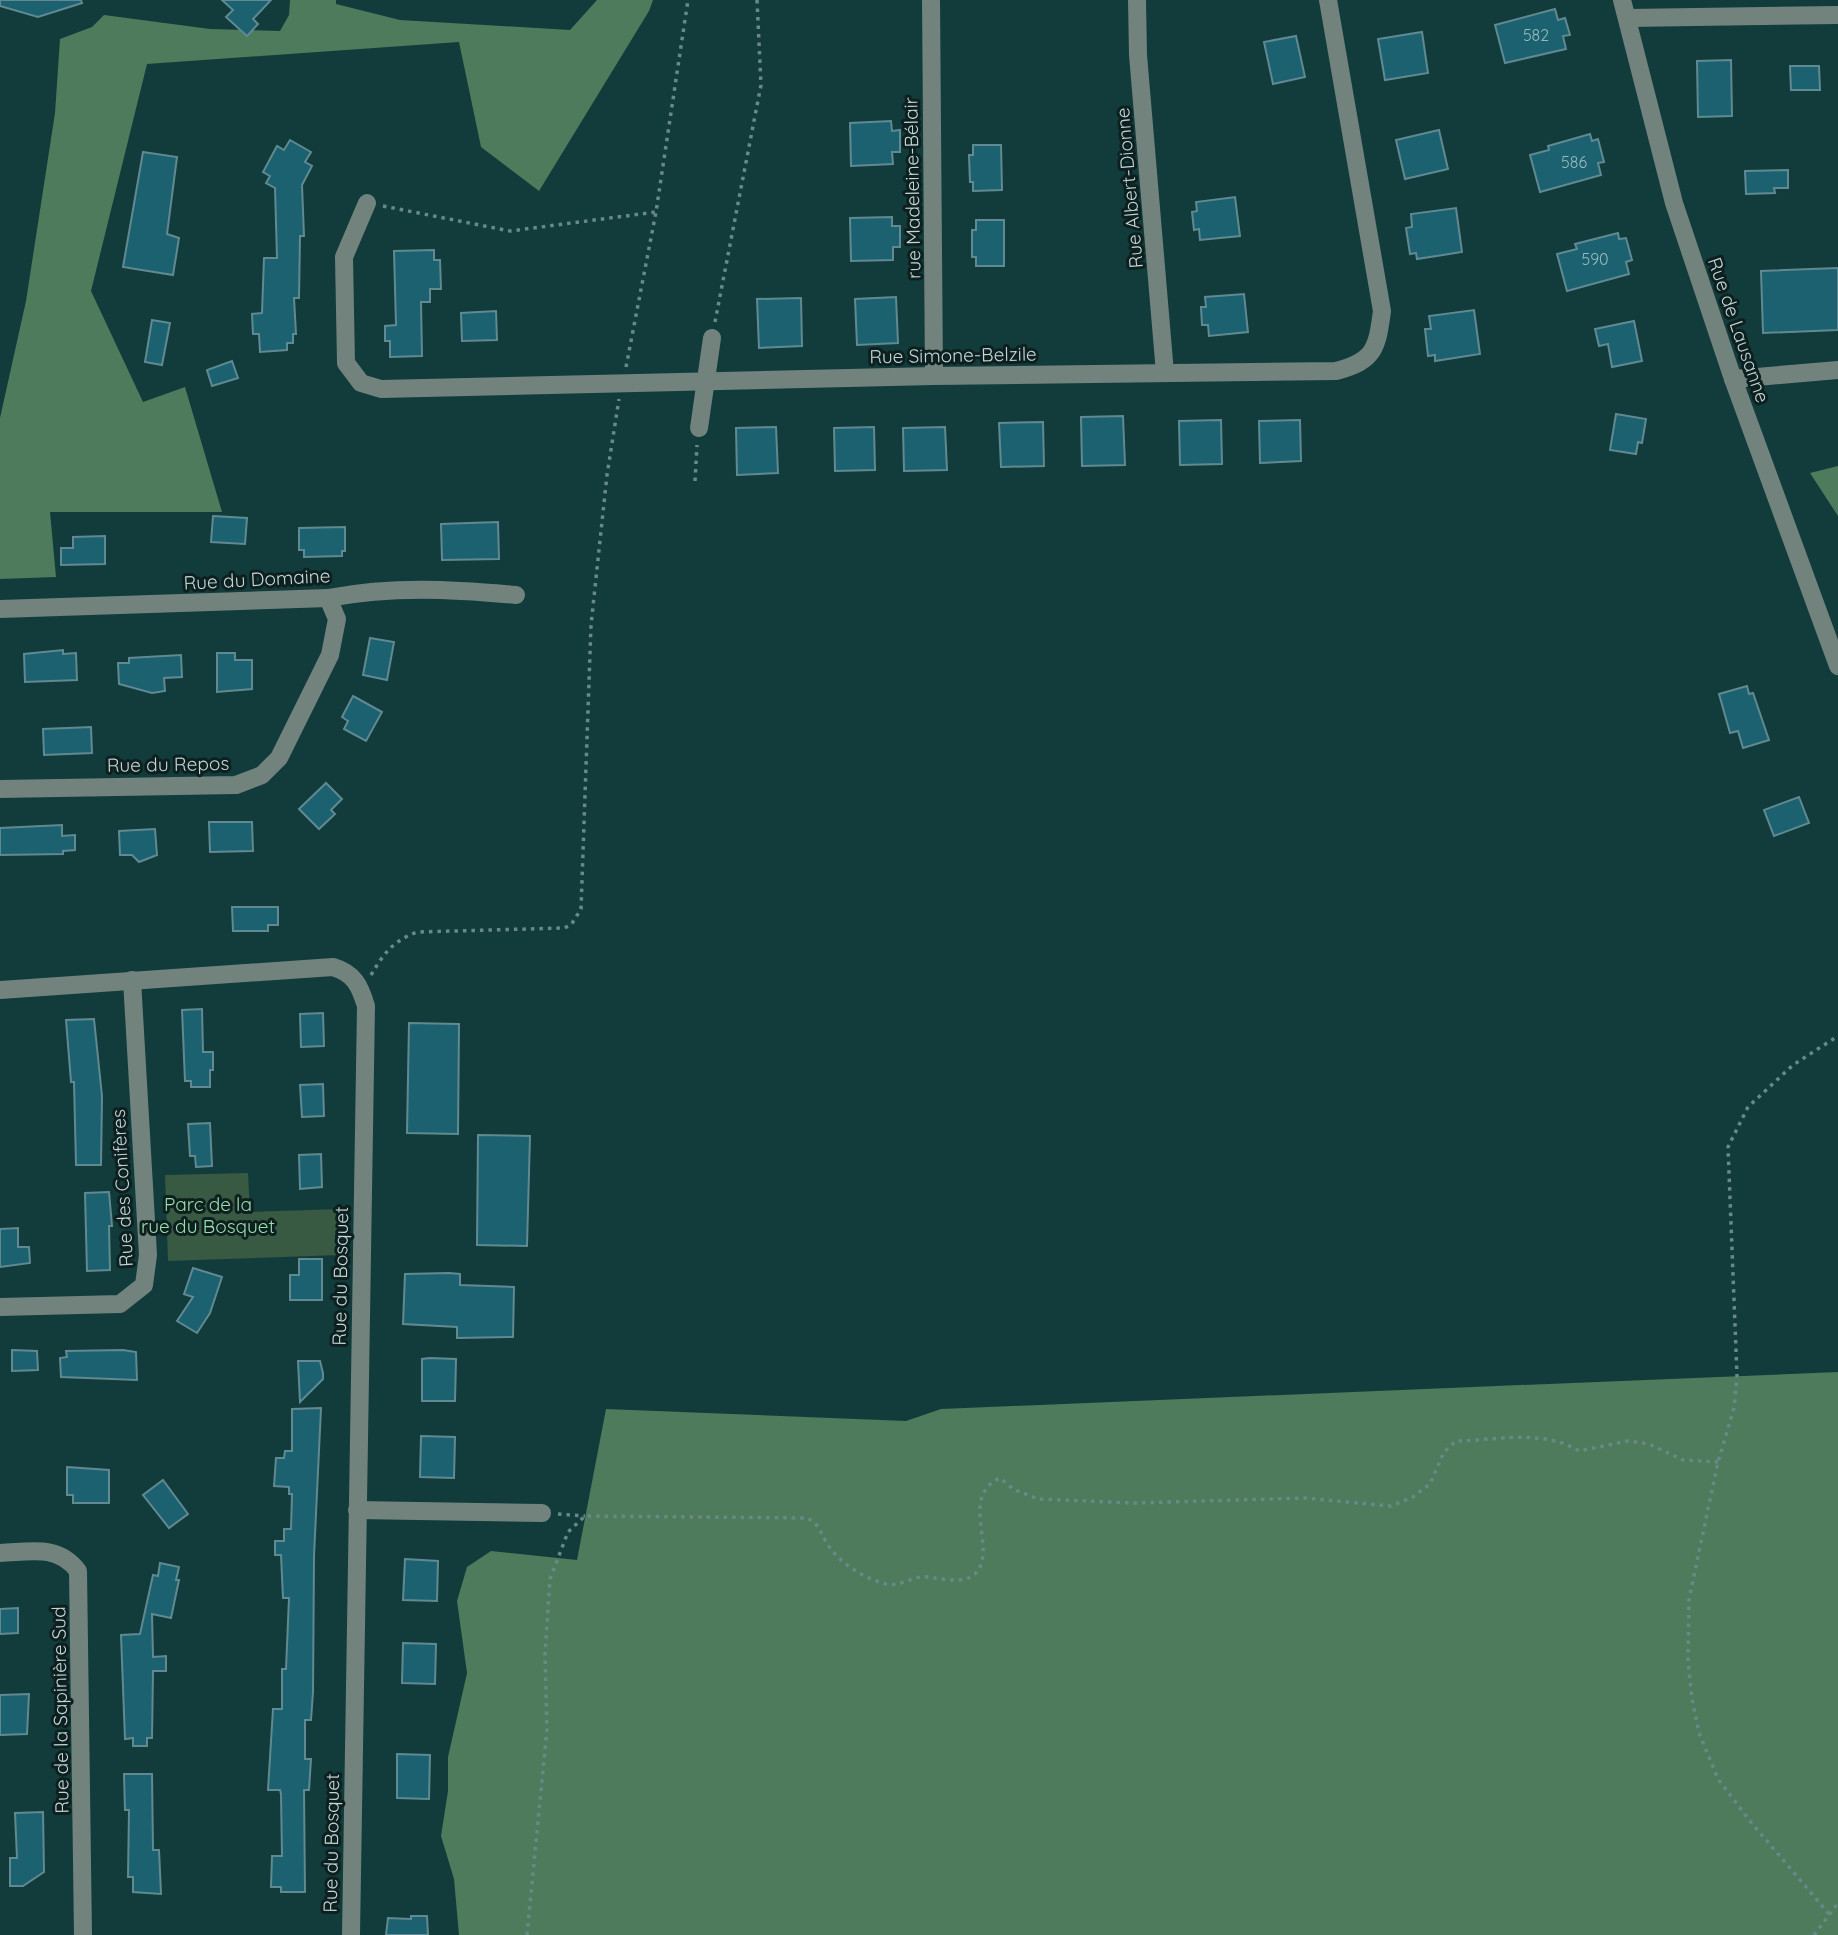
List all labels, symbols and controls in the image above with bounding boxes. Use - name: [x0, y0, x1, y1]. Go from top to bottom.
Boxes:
- house number: 582: [1523, 25, 1549, 45]
- street label: rue Madeleine-Bélair: [898, 96, 926, 279]
- street label: Rue Albert-Dionne: [1110, 107, 1148, 269]
- house number: 586: [1561, 152, 1587, 172]
- house number: 590: [1581, 249, 1609, 269]
- street label: Rue de Lausanne: [1703, 254, 1775, 406]
- street label: Rue Simone-Belzile: [869, 342, 1037, 368]
- street label: Rue du Domaine: [183, 563, 331, 595]
- street label: Rue du Repos: [107, 751, 229, 777]
- street label: Rue des Conifères: [106, 1108, 138, 1268]
- park label: Parc de la rue du Bosquet: [141, 1192, 275, 1238]
- street label: Rue du Bosquet: [327, 1206, 353, 1346]
- street label: Rue de la Sapinière Sud: [46, 1606, 74, 1814]
- street label: Rue du Bosquet: [318, 1773, 344, 1913]

